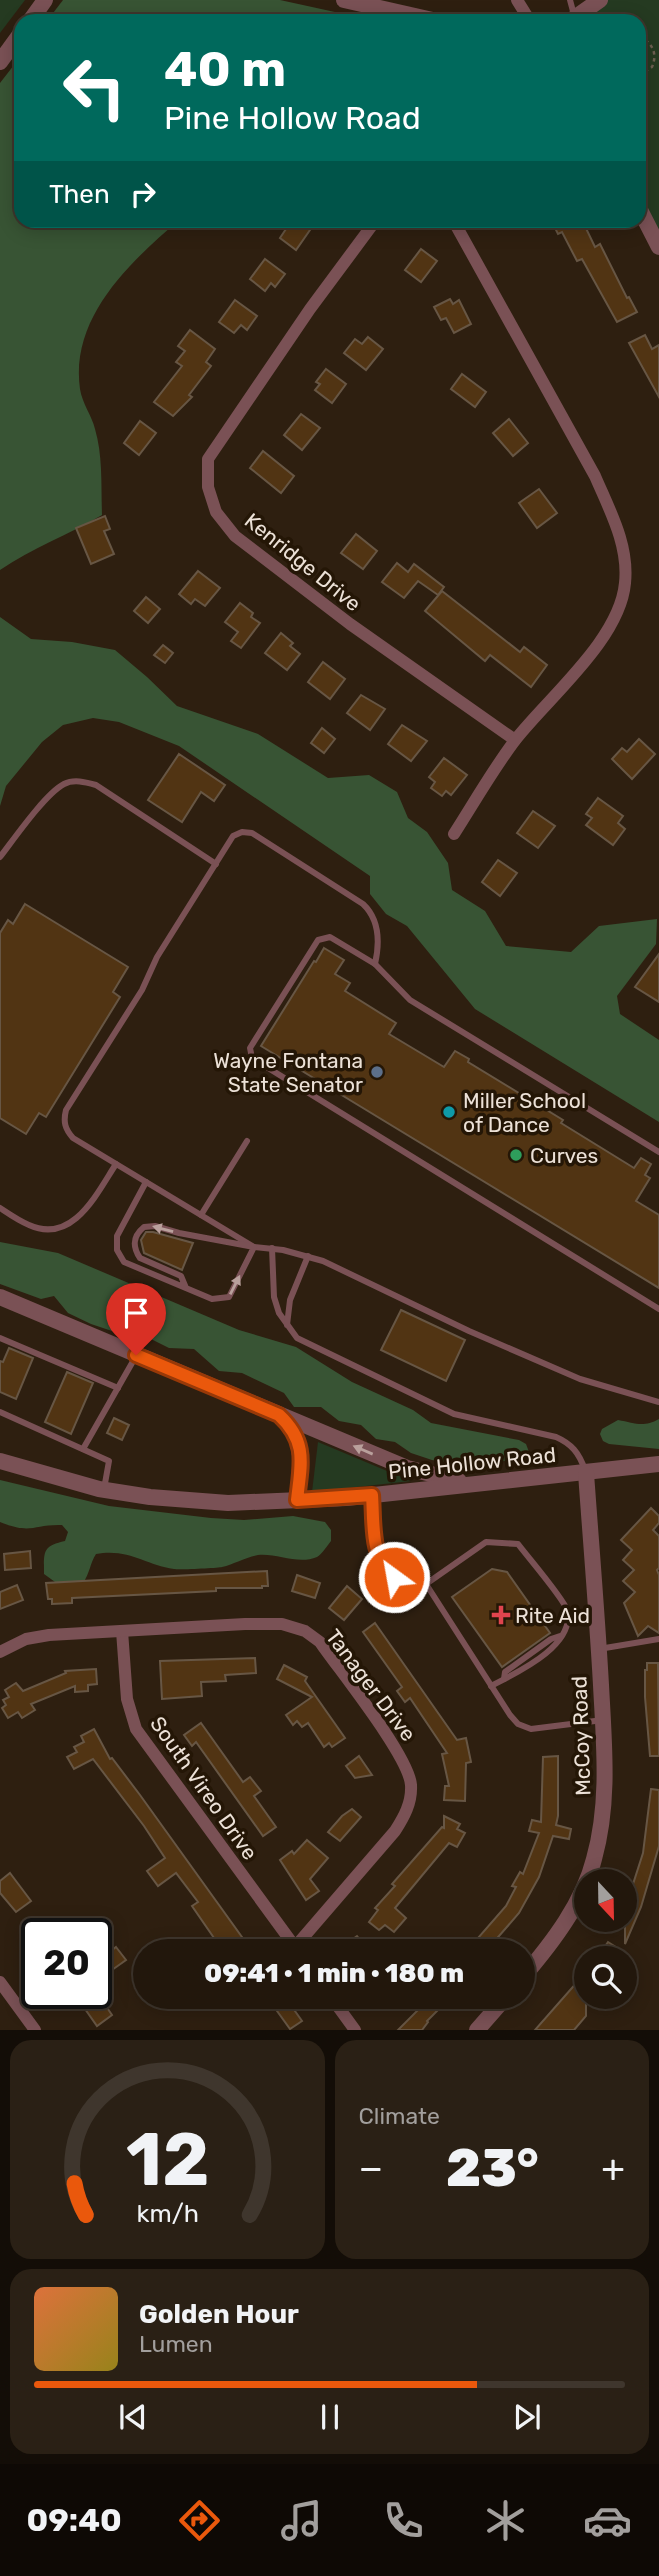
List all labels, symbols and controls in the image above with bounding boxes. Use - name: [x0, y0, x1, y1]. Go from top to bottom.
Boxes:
- text: 40 m: [164, 40, 286, 98]
- icon: left: [49, 42, 140, 133]
- text: Pine Hollow Road: [164, 99, 421, 137]
- icon: right: [124, 175, 162, 213]
- text: Then: [49, 179, 110, 210]
- street label: Kenridge Drive: [240, 508, 366, 616]
- place label: Wayne Fontana State Senator: [213, 1048, 363, 1097]
- marker: Wayne Fontana State Senator: [369, 1064, 385, 1080]
- place label: Miller School of Dance: [463, 1088, 586, 1137]
- marker: Miller School of Dance: [441, 1104, 457, 1120]
- place label: Curves: [530, 1143, 598, 1168]
- marker: Curves: [508, 1147, 524, 1163]
- one-way arrow: [152, 1223, 174, 1234]
- one-way arrow: [229, 1275, 241, 1294]
- pin: [106, 1283, 166, 1355]
- icon: arrive: [117, 1294, 155, 1332]
- street label: Pine Hollow Road: [387, 1442, 557, 1484]
- one-way arrow: [353, 1444, 374, 1455]
- position arrow: [357, 1540, 431, 1614]
- place label: Rite Aid: [515, 1603, 590, 1628]
- marker: Rite Aid: [493, 1607, 509, 1623]
- street label: Tanager Drive: [321, 1624, 421, 1746]
- street label: McCoy Road: [566, 1676, 596, 1796]
- street label: South Vireo Drive: [145, 1711, 263, 1865]
- north arrow: [574, 1869, 637, 1932]
- map controls: [574, 1869, 637, 2009]
- speed limit sign: 20: [21, 1918, 112, 2009]
- button: search: [574, 1946, 637, 2009]
- text: 09:41 · 1 min · 180 m: [204, 1958, 464, 1989]
- text: Climate: [359, 2102, 440, 2130]
- text: 12: [126, 2118, 209, 2204]
- text: 23°: [446, 2137, 539, 2199]
- text: −: [359, 2145, 383, 2191]
- text: +: [601, 2145, 625, 2191]
- text: km/h: [136, 2199, 198, 2228]
- text: Golden Hour: [139, 2299, 299, 2330]
- text: Lumen: [139, 2330, 213, 2358]
- icon: previous: [114, 2398, 152, 2436]
- icon: pause: [311, 2398, 349, 2436]
- icon: next: [508, 2398, 546, 2436]
- icon: directions: [175, 2496, 224, 2545]
- icon: music: [277, 2496, 326, 2545]
- icon: phone: [379, 2496, 428, 2545]
- icon: climate: [481, 2496, 530, 2545]
- icon: car: [583, 2496, 632, 2545]
- text: 09:40: [27, 2501, 122, 2539]

